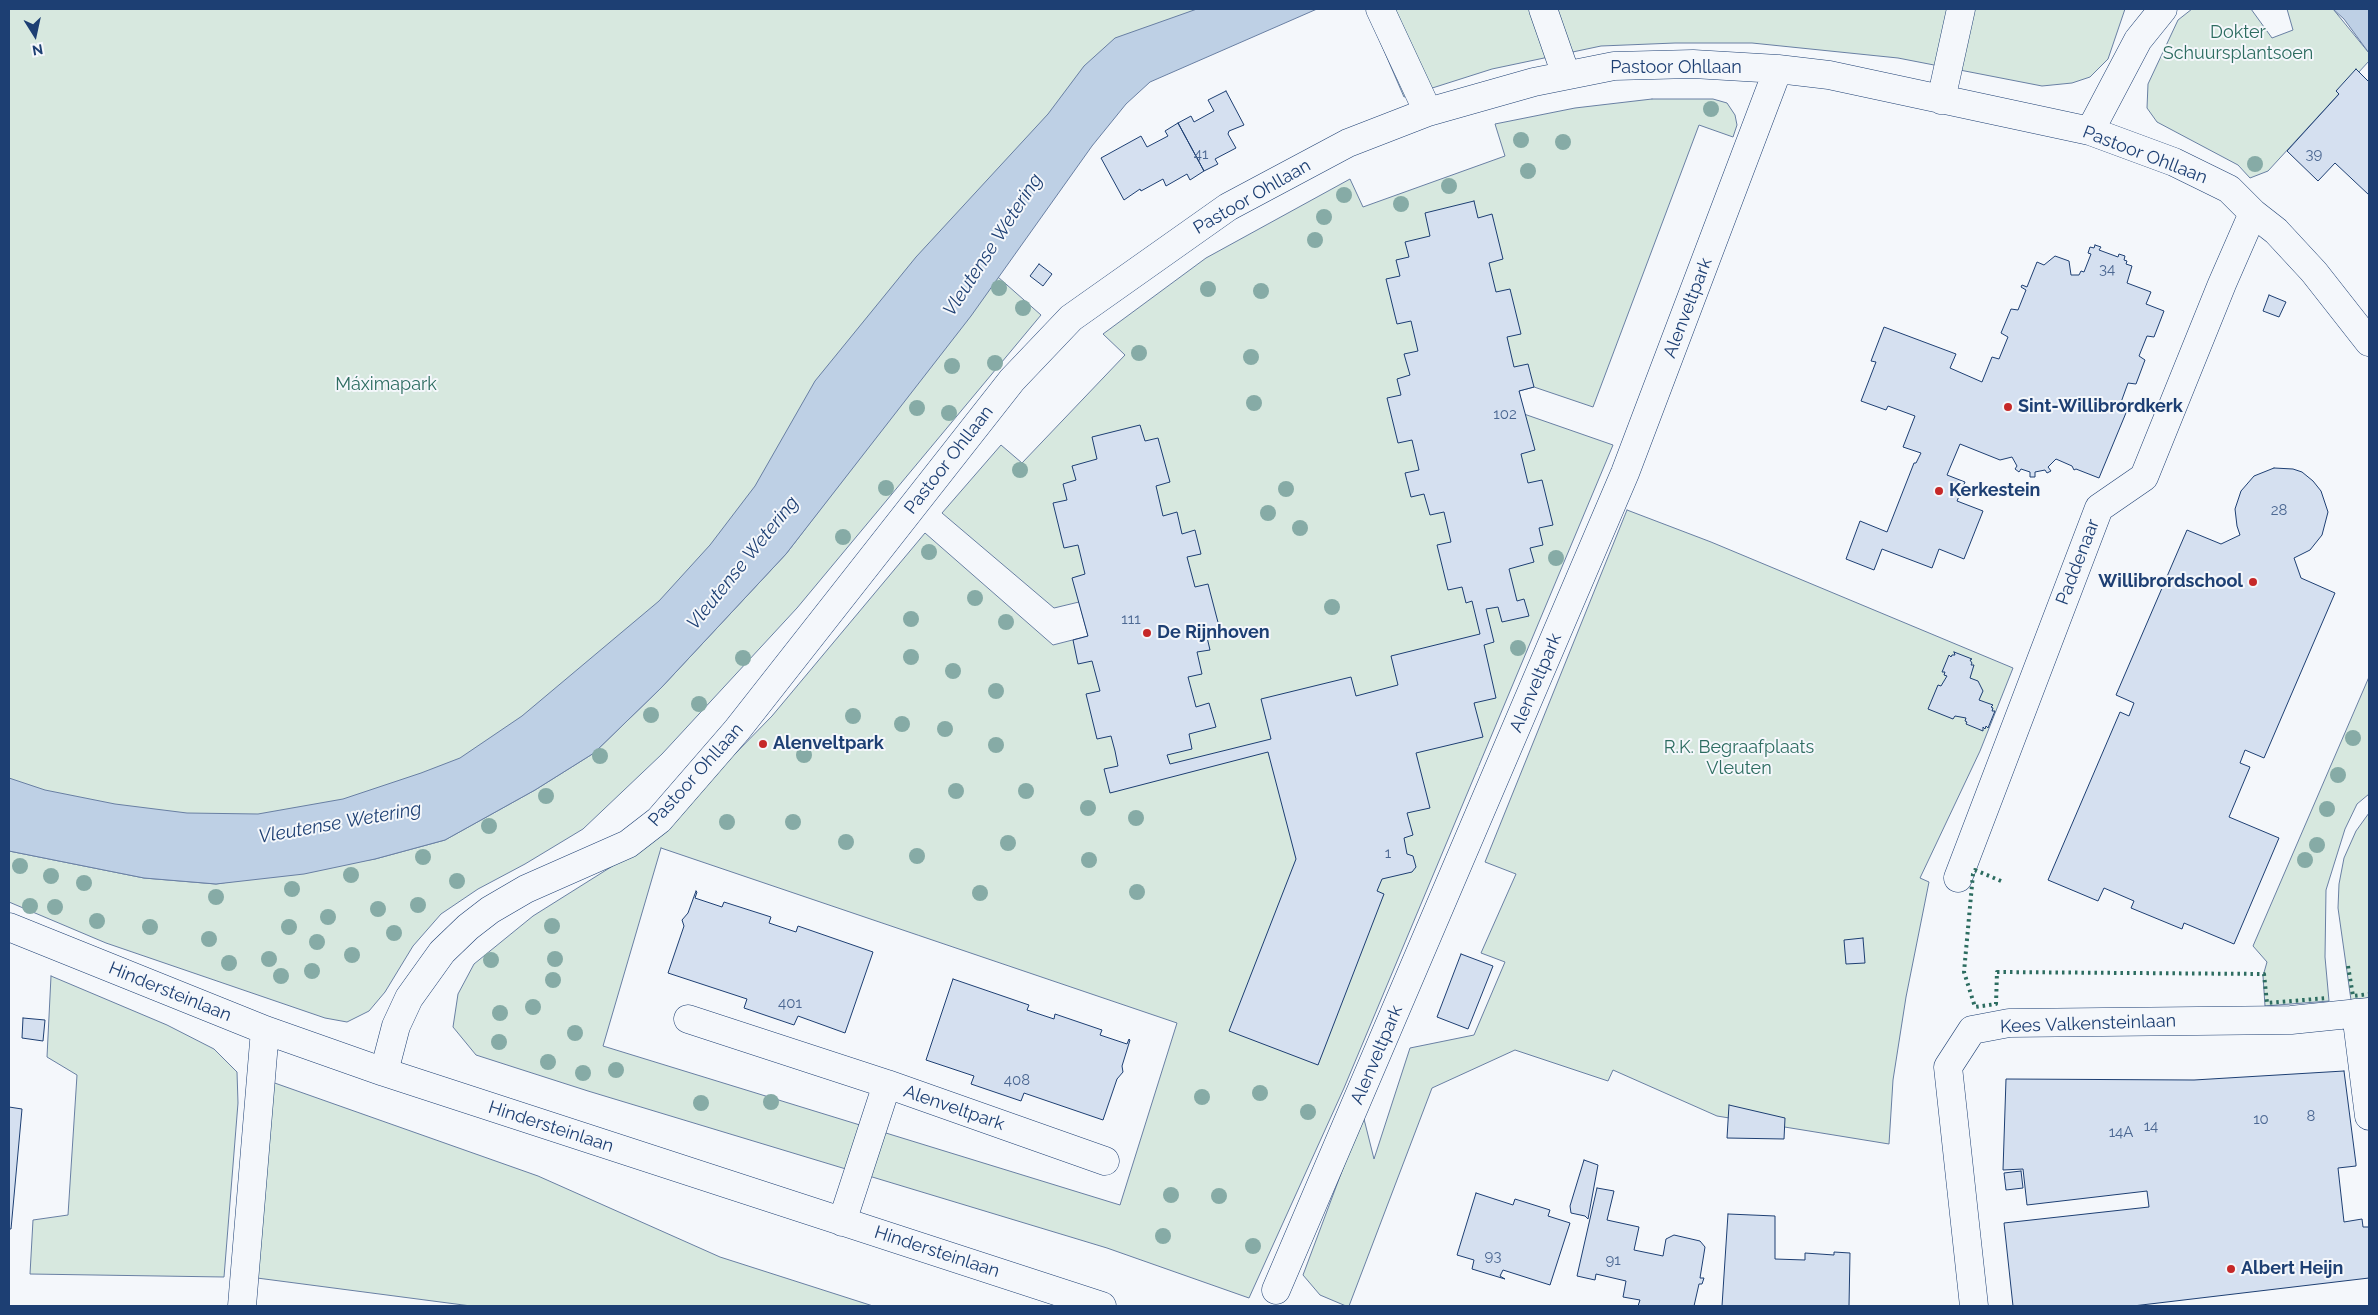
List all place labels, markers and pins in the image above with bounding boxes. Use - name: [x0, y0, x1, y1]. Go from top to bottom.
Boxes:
- place label: Sint-Willibrordkerk: [2018, 396, 2183, 418]
- marker: Sint-Willibrordkerk: [2002, 401, 2014, 413]
- place label: Kerkestein: [1949, 480, 2040, 502]
- marker: Kerkestein: [1933, 485, 1945, 497]
- place label: Willibrordschool: [2098, 571, 2243, 593]
- marker: Willibrordschool: [2247, 576, 2259, 588]
- place label: De Rijnhoven: [1157, 622, 1270, 644]
- marker: De Rijnhoven: [1141, 627, 1153, 639]
- place label: Alenveltpark: [773, 733, 884, 755]
- marker: Alenveltpark: [757, 738, 769, 750]
- place label: Albert Heijn: [2241, 1258, 2343, 1280]
- marker: Albert Heijn: [2225, 1263, 2237, 1275]

